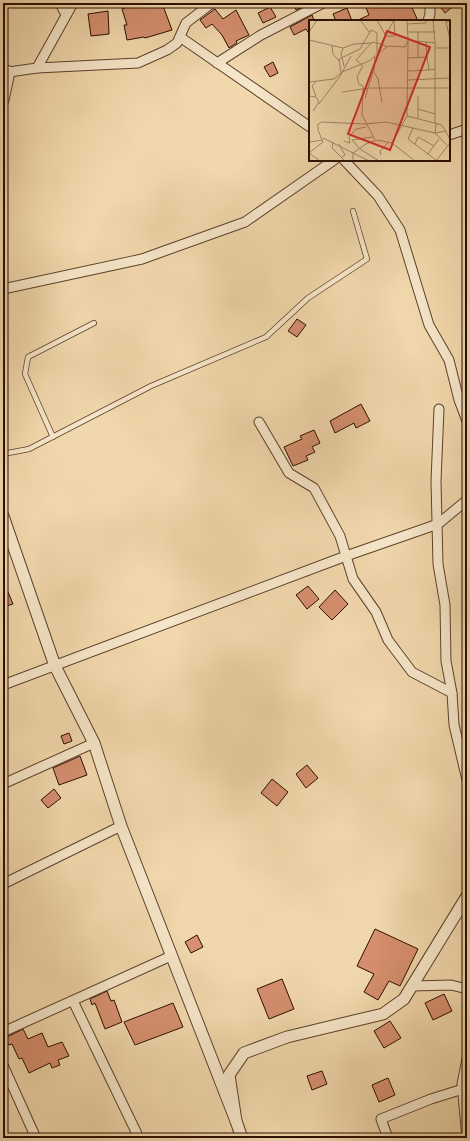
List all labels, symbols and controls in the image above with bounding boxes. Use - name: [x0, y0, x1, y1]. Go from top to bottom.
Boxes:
- inset map: [309, 20, 450, 161]

